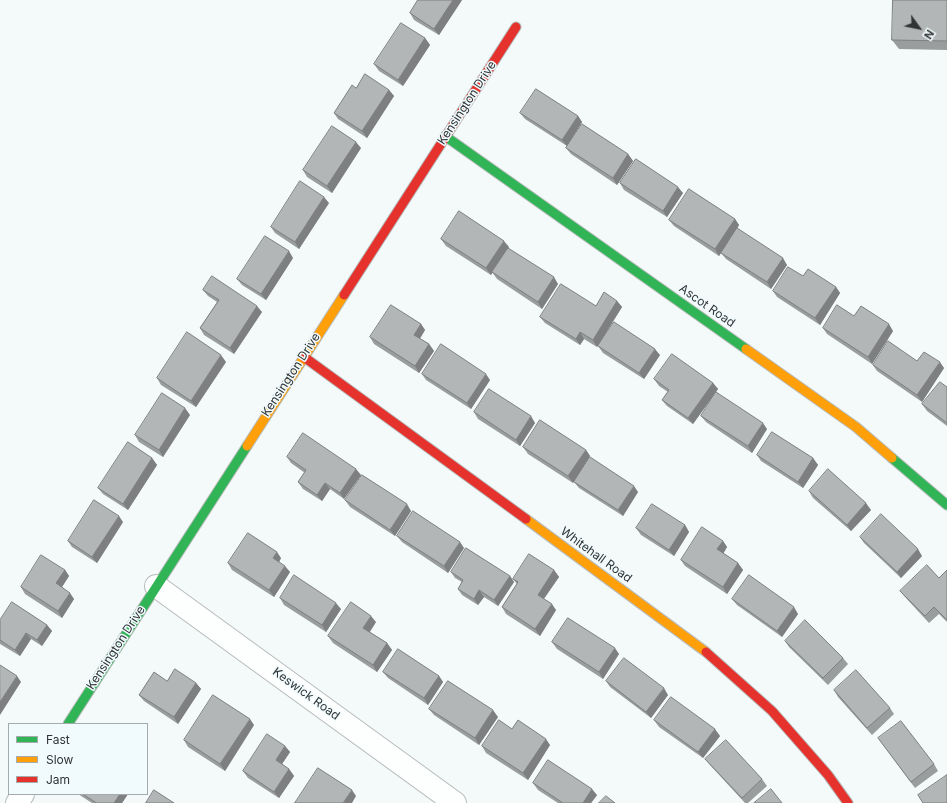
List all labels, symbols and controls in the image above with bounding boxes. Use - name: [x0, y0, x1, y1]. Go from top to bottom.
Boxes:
- north arrow: [899, 8, 939, 48]
- text: N: [921, 27, 937, 42]
- street label: Kensington Drive: [435, 59, 499, 147]
- street label: Ascot Road: [676, 281, 738, 331]
- street label: Kensington Drive: [259, 331, 323, 419]
- street label: Whitehall Road: [558, 524, 634, 586]
- street label: Kensington Drive: [84, 604, 148, 692]
- street label: Keswick Road: [270, 665, 342, 723]
- legend: [8, 723, 148, 795]
- text: Fast: [46, 732, 70, 747]
- text: Slow: [46, 752, 73, 767]
- text: Jam: [46, 772, 70, 787]

